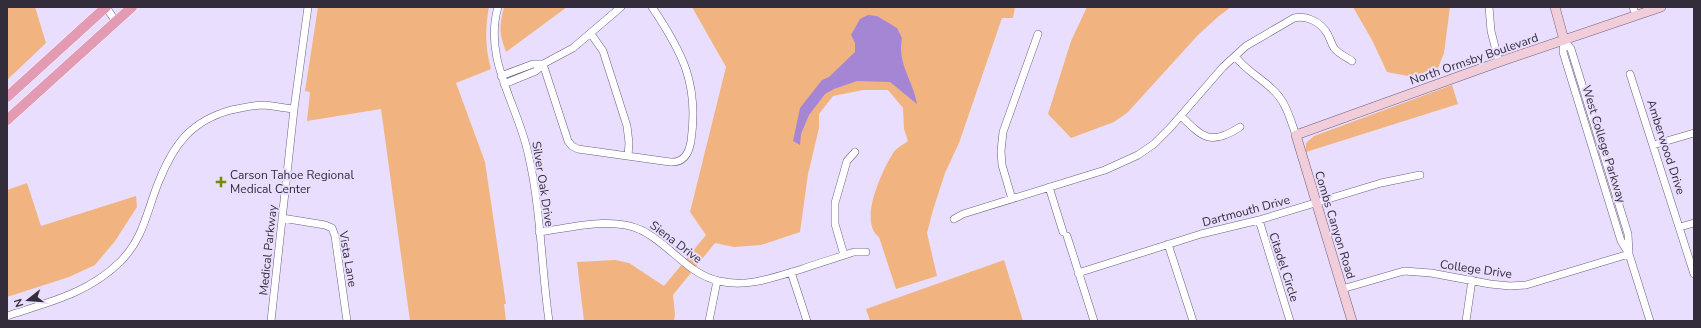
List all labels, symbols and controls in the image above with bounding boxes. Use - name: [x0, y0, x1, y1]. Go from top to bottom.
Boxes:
- street label: North Ormsby Boulevard: [1408, 29, 1540, 89]
- street label: West College Parkway: [1578, 83, 1630, 206]
- street label: Amberwood Drive: [1643, 97, 1689, 197]
- street label: Silver Oak Drive: [528, 140, 558, 228]
- place label: Carson Tahoe Regional Medical Center: [230, 167, 354, 197]
- street label: Combs Canyon Road: [1311, 169, 1359, 281]
- marker: Carson Tahoe Regional Medical Center: [215, 176, 227, 188]
- street label: Dartmouth Drive: [1200, 192, 1292, 230]
- street label: Medical Parkway: [255, 203, 281, 296]
- street label: Siena Drive: [647, 217, 705, 267]
- street label: Vista Lane: [335, 229, 361, 288]
- street label: Citadel Circle: [1265, 230, 1303, 304]
- street label: College Drive: [1439, 256, 1513, 282]
- north arrow: [8, 280, 48, 320]
- text: N: [11, 297, 27, 309]

